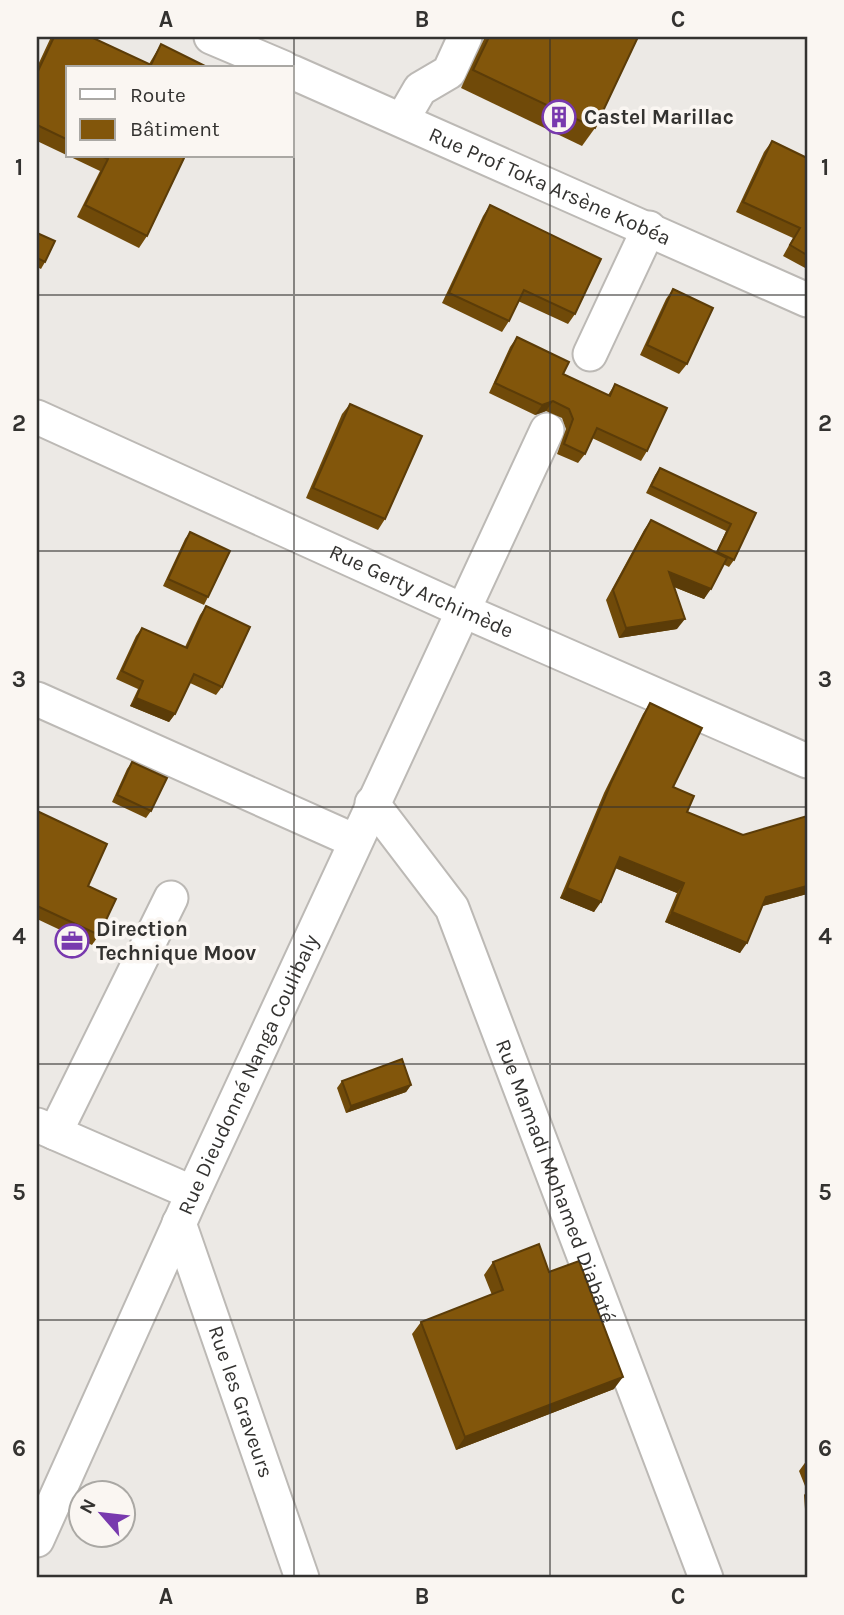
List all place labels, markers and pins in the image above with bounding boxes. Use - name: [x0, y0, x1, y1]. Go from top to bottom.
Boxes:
- building icon: Castel Marillac: [540, 98, 578, 136]
- place label: Castel Marillac: [584, 105, 734, 129]
- place label: Direction Technique Moov: [96, 917, 256, 966]
- office icon: Direction Technique Moov: [53, 922, 91, 960]

